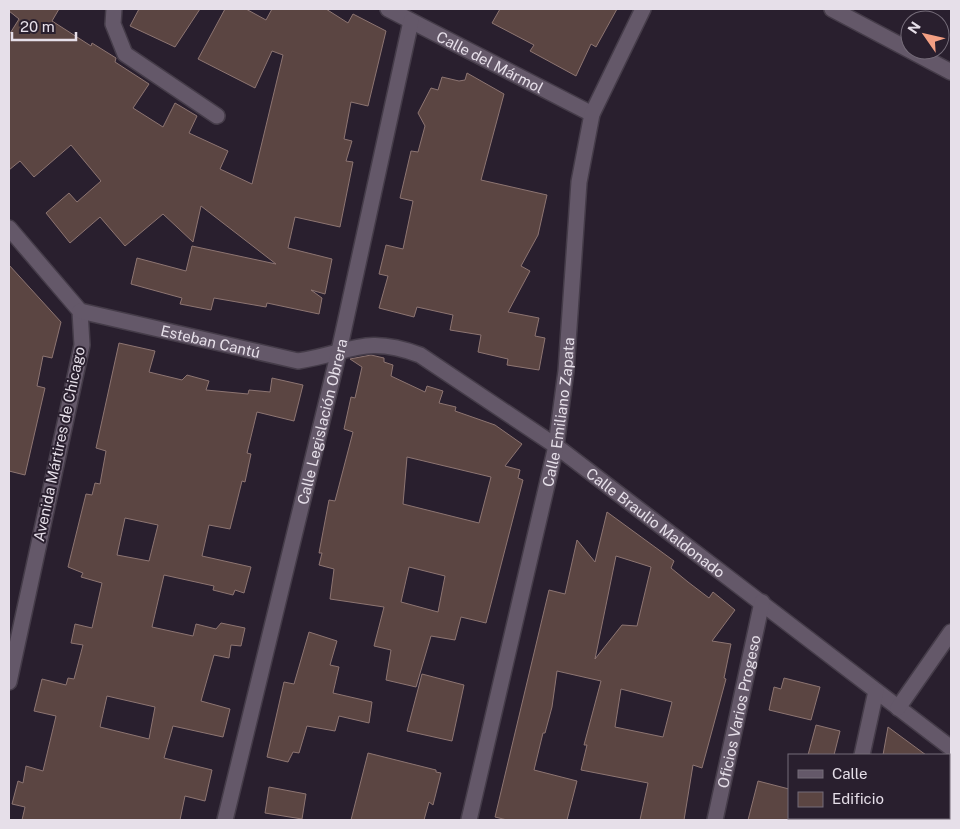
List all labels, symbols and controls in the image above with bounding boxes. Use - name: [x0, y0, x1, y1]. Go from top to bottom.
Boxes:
- scale bar: [12, 10, 76, 42]
- north arrow: [900, 10, 950, 60]
- text: 20 m: [20, 18, 55, 35]
- text: N: [905, 19, 924, 37]
- street label: Calle del Mármol: [434, 27, 547, 96]
- street label: Esteban Cantú: [159, 321, 262, 361]
- street label: Calle Legislación Obrera: [294, 337, 350, 506]
- street label: Calle Emiliano Zapata: [538, 337, 577, 488]
- street label: Avenida Mártires de Chicago: [30, 345, 88, 543]
- street label: Calle Braulio Maldonado: [583, 464, 728, 581]
- street label: Oficios Varios Progeso: [714, 633, 763, 790]
- legend: [788, 754, 950, 819]
- text: Calle: [832, 765, 868, 782]
- text: Edificio: [832, 790, 884, 807]

